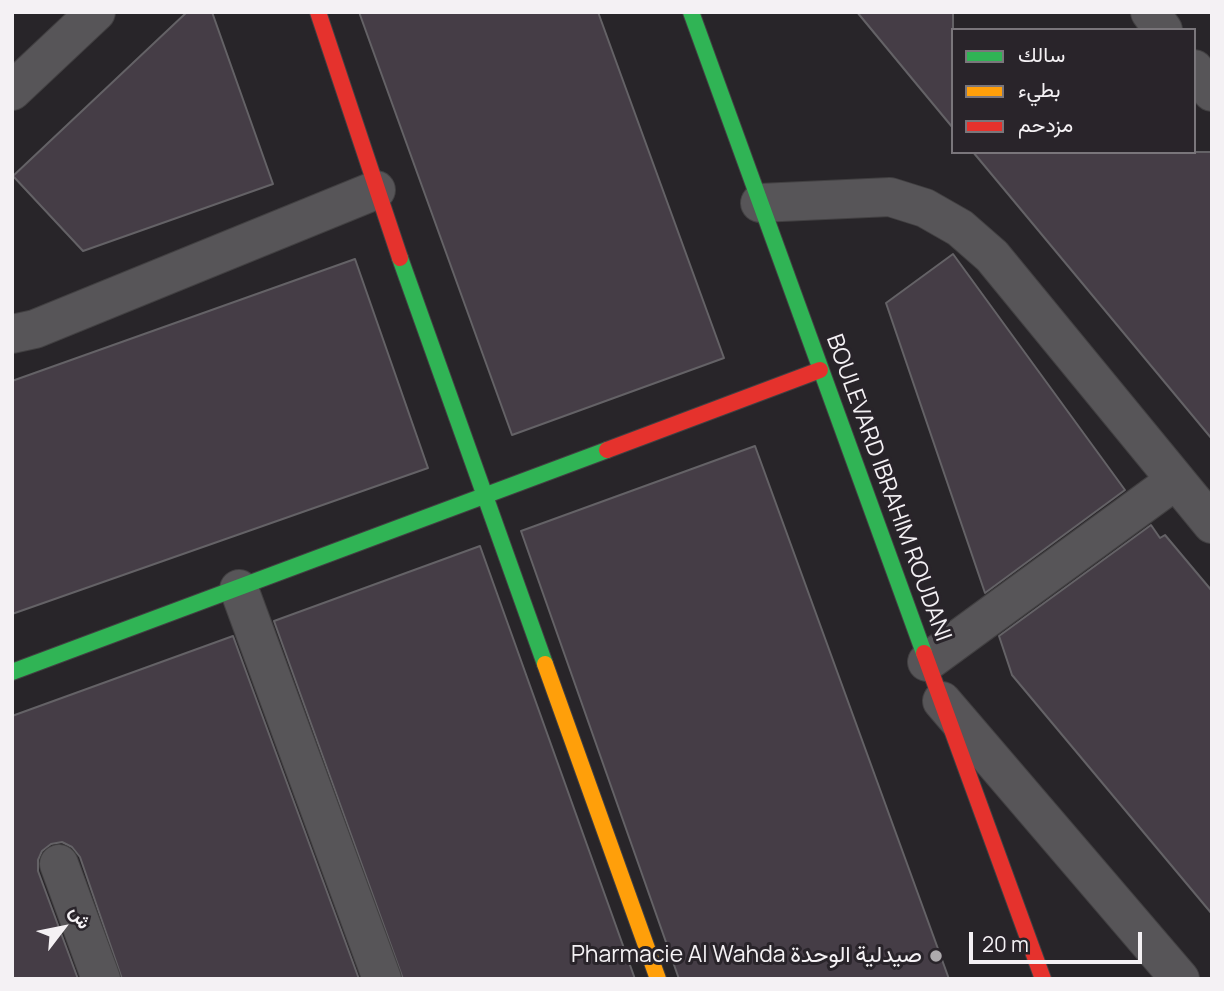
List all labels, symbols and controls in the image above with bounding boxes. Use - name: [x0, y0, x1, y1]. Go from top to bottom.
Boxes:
- legend: [951, 28, 1196, 154]
- text: سالك: [1018, 40, 1065, 68]
- text: بطيء: [1018, 75, 1061, 103]
- text: مزدحم: [1018, 110, 1073, 138]
- street label: BOULEVARD IBRAHIM ROUDANI: [820, 331, 956, 645]
- north arrow: [28, 893, 98, 963]
- text: ش: [64, 900, 98, 933]
- scale bar: [972, 918, 1145, 962]
- text: 20 m: [982, 930, 1029, 958]
- place label: Pharmacie Al Wahda صيدلية الوحدة: [571, 942, 922, 970]
- marker: Pharmacie Al Wahda صيدلية الوحدة: [928, 948, 944, 964]

